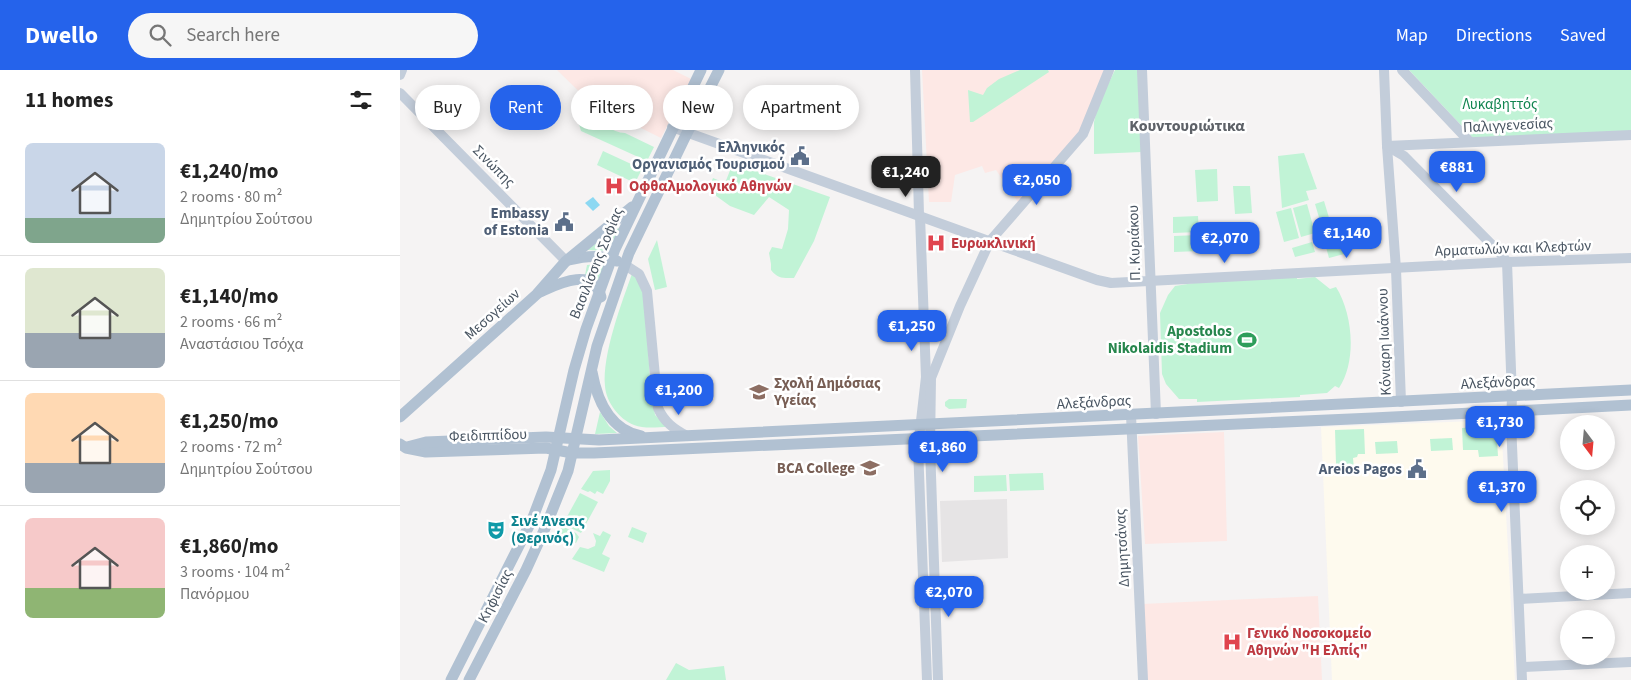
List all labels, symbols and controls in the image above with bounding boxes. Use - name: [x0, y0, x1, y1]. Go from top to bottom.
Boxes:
- search box: [128, 13, 478, 58]
- text: Dwello: [25, 18, 98, 53]
- icon: search: [146, 21, 174, 49]
- text: Search here: [186, 22, 280, 49]
- text: Map: [1396, 23, 1428, 48]
- text: Directions: [1456, 23, 1532, 48]
- text: Saved: [1560, 23, 1606, 48]
- text: 11 homes: [25, 85, 113, 115]
- chip: Buy: [415, 85, 480, 130]
- chip: Rent: [490, 85, 561, 130]
- chip: Filters: [571, 85, 653, 130]
- chip: New: [663, 85, 733, 130]
- chip: Apartment: [743, 85, 859, 130]
- icon: filters: [347, 86, 375, 114]
- park label: Λυκαβηττός: [1462, 94, 1538, 115]
- street label: Παλιγγενεσίας: [1462, 113, 1554, 138]
- district label: Κουντουριώτικα: [1129, 115, 1245, 137]
- place label: Ελληνικός Οργανισμός Τουρισμού: [632, 137, 785, 175]
- street label: Σινώπης: [468, 140, 520, 193]
- public building icon: Ελληνικός Οργανισμός Τουρισμού: [789, 145, 811, 167]
- pin: €881: [1427, 150, 1487, 193]
- text: €1,240/mo: [180, 156, 279, 186]
- pin: €1,240: [865, 156, 947, 198]
- text: €881: [1440, 156, 1474, 178]
- text: €1,240: [882, 161, 930, 183]
- icon: home: [65, 163, 125, 223]
- pin: €2,050: [996, 164, 1078, 206]
- text: €2,050: [1013, 169, 1061, 191]
- hospital icon: Οφθαλμολογικό Αθηνών: [603, 175, 625, 197]
- place label: Οφθαλμολογικό Αθηνών: [629, 176, 792, 197]
- text: 2 rooms · 80 m²: [180, 186, 282, 208]
- place label: Embassy of Estonia: [484, 203, 549, 241]
- street label: Βασιλίσσης Σοφίας: [564, 204, 629, 322]
- street label: Π. Κυριάκου: [1123, 205, 1146, 281]
- text: Δημητρίου Σούτσου: [180, 208, 313, 230]
- public building icon: Embassy of Estonia: [553, 211, 575, 233]
- pin: €1,140: [1306, 216, 1388, 259]
- pin: €2,070: [1184, 222, 1266, 264]
- text: €1,140: [1323, 222, 1371, 244]
- text: €2,070: [1201, 227, 1249, 249]
- hospital icon: Ευρωκλινική: [925, 232, 947, 254]
- place label: Ευρωκλινική: [951, 233, 1036, 254]
- street label: Αρματωλών και Κλεφτών: [1434, 235, 1592, 262]
- text: €1,140/mo: [180, 281, 279, 311]
- street label: Μεσογείων: [460, 284, 525, 345]
- icon: home: [65, 288, 125, 348]
- street label: Κόνιαρη Ιωάννου: [1372, 288, 1397, 396]
- pin: €1,250: [871, 310, 953, 352]
- text: 2 rooms · 66 m²: [180, 311, 282, 333]
- text: €1,250: [888, 315, 936, 337]
- place label: Apostolos Nikolaidis Stadium: [1108, 321, 1232, 359]
- sports icon: Apostolos Nikolaidis Stadium: [1236, 329, 1258, 351]
- text: Αναστάσιου Τσόχα: [180, 333, 303, 355]
- street label: Αλεξάνδρας: [1460, 370, 1536, 395]
- place label: Σχολή Δημόσιας Υγείας: [773, 373, 881, 411]
- pin: €1,200: [638, 374, 720, 416]
- text: €1,200: [655, 379, 703, 401]
- school or university icon: Σχολή Δημόσιας Υγείας: [748, 381, 770, 403]
- street label: Αλεξάνδρας: [1056, 390, 1132, 415]
- text: €1,250/mo: [180, 406, 279, 436]
- pin: €1,730: [1459, 406, 1541, 448]
- text: €1,730: [1476, 411, 1524, 433]
- icon: home: [65, 413, 125, 473]
- north arrow: [1560, 415, 1615, 470]
- map controls: [1560, 415, 1615, 665]
- street label: Φειδιππίδου: [449, 424, 527, 447]
- pin: €1,860: [902, 430, 984, 473]
- text: 2 rooms · 72 m²: [180, 436, 282, 458]
- text: €1,860: [919, 436, 967, 458]
- school or university icon: BCA College: [859, 457, 881, 479]
- text: Δημητρίου Σούτσου: [180, 458, 313, 480]
- place label: BCA College: [777, 458, 855, 479]
- public building icon: Areios Pagos: [1406, 458, 1428, 480]
- place label: Areios Pagos: [1318, 459, 1402, 480]
- pin: €1,370: [1461, 470, 1543, 513]
- text: €1,370: [1478, 476, 1526, 498]
- button: locate: [1560, 480, 1615, 535]
- street label: Δημητσάνας: [1110, 508, 1135, 588]
- place label: Σινέ Άνεσις (Θερινός): [511, 511, 585, 549]
- theatre icon: Σινέ Άνεσις (Θερινός): [485, 519, 507, 541]
- text: €1,860/mo: [180, 531, 279, 561]
- icon: home: [65, 538, 125, 598]
- button: +: [1560, 545, 1615, 600]
- text: 3 rooms · 104 m²: [180, 561, 290, 583]
- street label: Κηφισίας: [473, 565, 518, 627]
- pin: €2,070: [908, 576, 990, 618]
- text: €2,070: [925, 581, 973, 603]
- text: Πανόρμου: [180, 583, 249, 605]
- button: −: [1560, 610, 1615, 665]
- place label: Γενικό Νοσοκομείο Αθηνών "Η Ελπίς": [1246, 623, 1372, 661]
- hospital icon: Γενικό Νοσοκομείο Αθηνών "Η Ελπίς": [1221, 631, 1243, 653]

